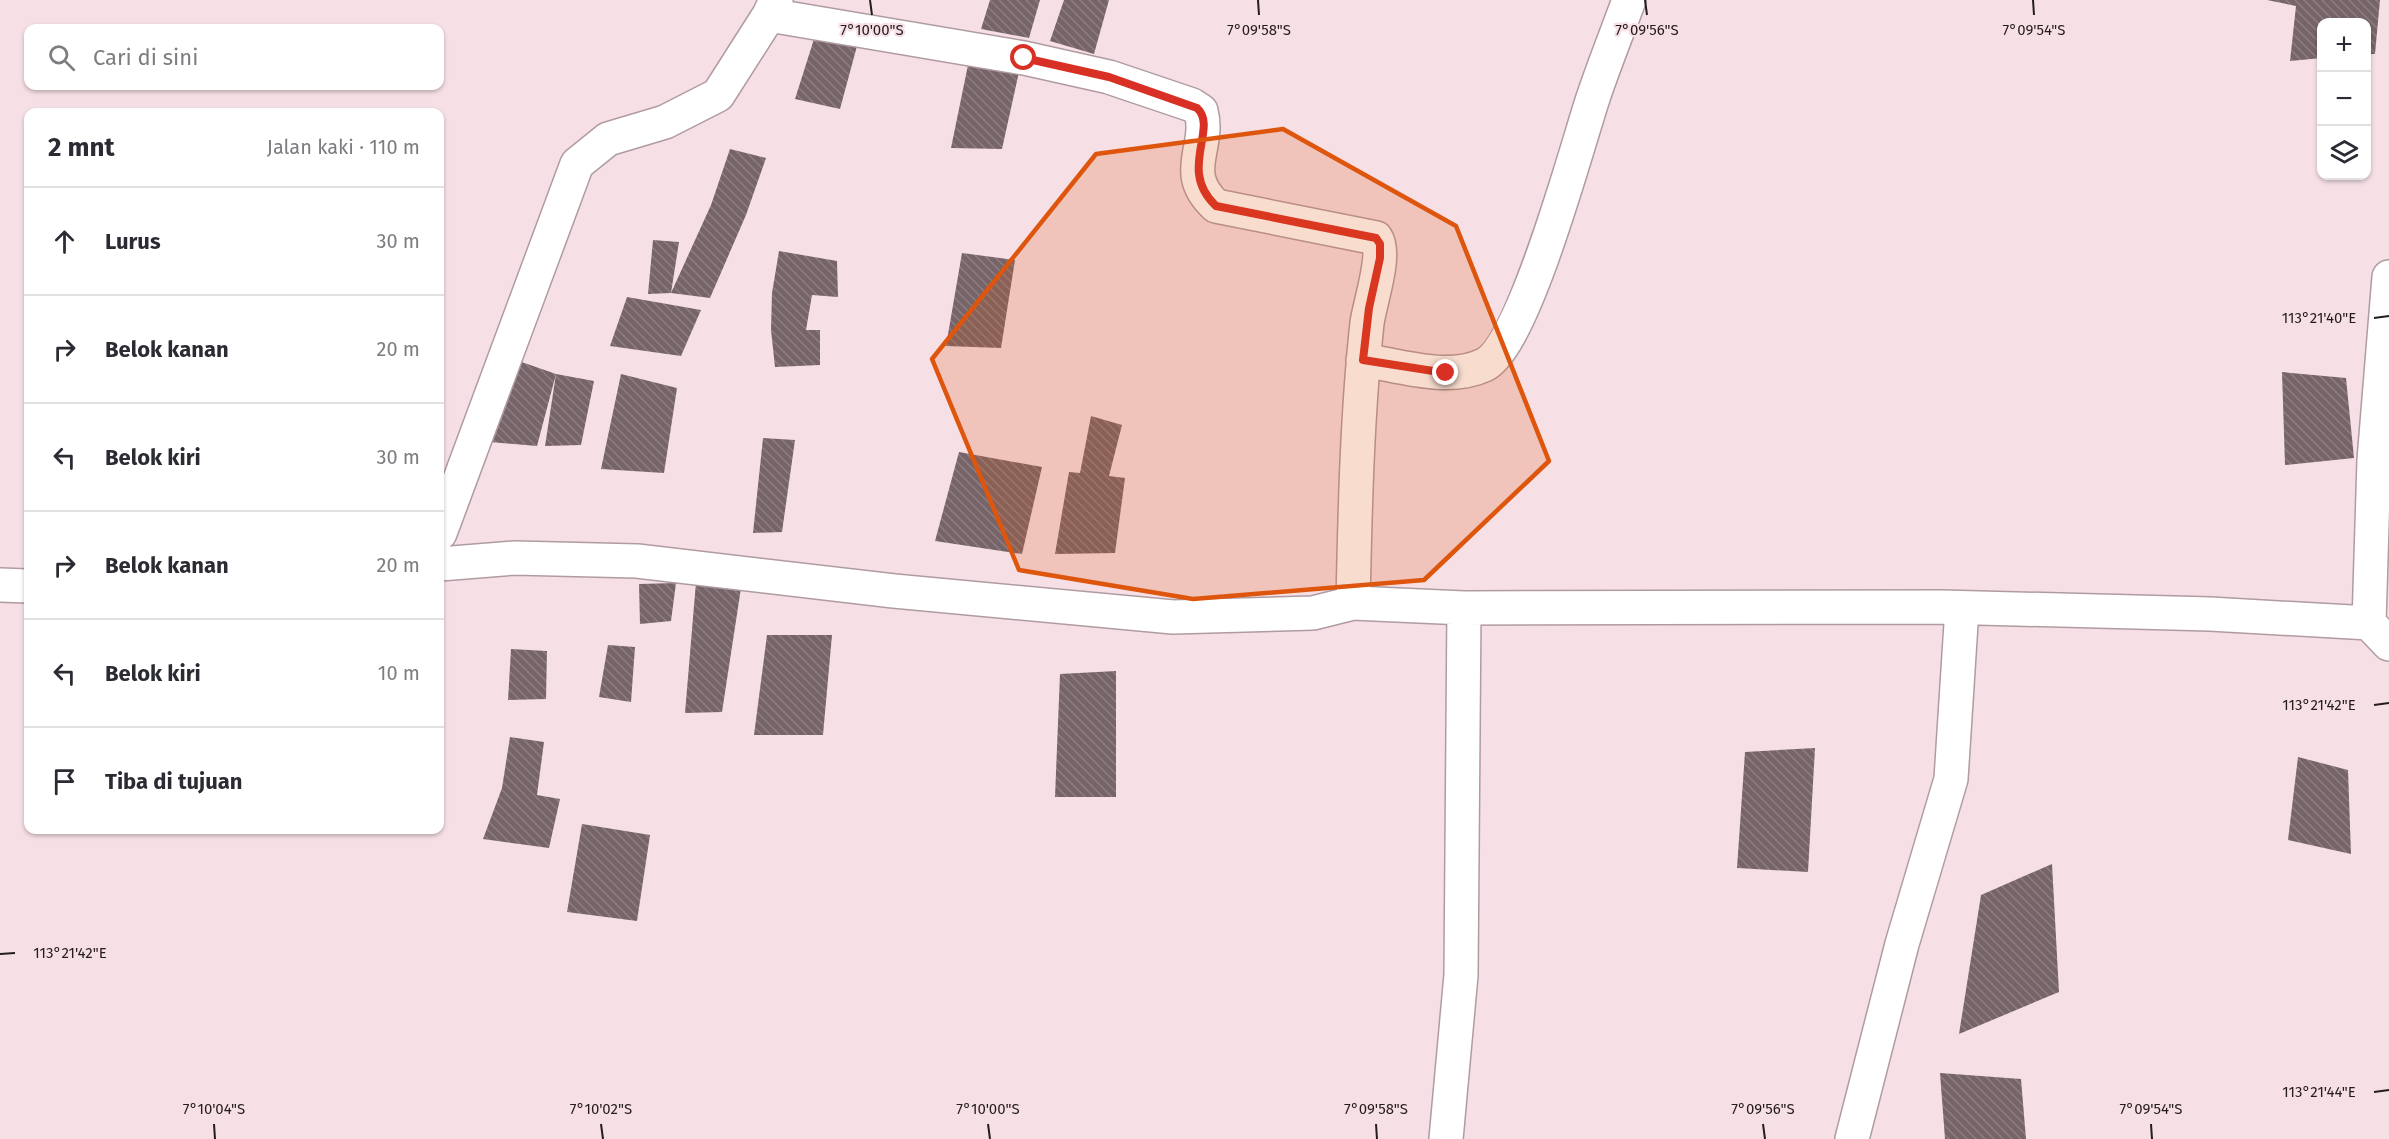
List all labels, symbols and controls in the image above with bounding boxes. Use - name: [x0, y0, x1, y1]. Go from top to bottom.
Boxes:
- map controls: [2317, 18, 2371, 180]
- button: +: [2317, 18, 2371, 72]
- text: 7°10'00"S: [840, 21, 904, 39]
- text: 7°09'58"S: [1227, 21, 1291, 39]
- text: 7°09'56"S: [1615, 21, 1679, 39]
- text: 7°09'54"S: [2003, 21, 2065, 39]
- search box: [24, 24, 444, 90]
- icon: search: [45, 41, 78, 74]
- text: Cari di sini: [93, 44, 198, 71]
- route start: [1010, 44, 1036, 70]
- button: −: [2317, 72, 2371, 126]
- button: layers: [2317, 126, 2371, 180]
- text: 2 mnt: [48, 132, 115, 163]
- text: Jalan kaki · 110 m: [267, 135, 420, 159]
- icon: ahead: [48, 225, 81, 258]
- text: Lurus: [105, 228, 161, 255]
- text: 30 m: [376, 229, 420, 253]
- text: 113°21'40"E: [2282, 309, 2356, 327]
- icon: right: [48, 333, 81, 366]
- text: Belok kanan: [105, 336, 229, 363]
- text: 20 m: [377, 337, 420, 361]
- route end: [1432, 359, 1458, 385]
- icon: left: [48, 441, 81, 474]
- text: Belok kiri: [105, 444, 201, 471]
- text: 30 m: [376, 445, 420, 469]
- icon: right: [48, 549, 81, 582]
- text: Belok kanan: [105, 552, 229, 579]
- text: 20 m: [377, 553, 420, 577]
- icon: left: [48, 657, 81, 690]
- text: Belok kiri: [105, 660, 201, 687]
- text: 10 m: [378, 661, 420, 685]
- text: 113°21'42"E: [2282, 696, 2356, 714]
- icon: arrive: [48, 765, 81, 798]
- text: Tiba di tujuan: [105, 768, 242, 795]
- text: 113°21'42"E: [33, 944, 107, 962]
- text: 113°21'44"E: [2282, 1083, 2356, 1101]
- text: 7°10'04"S: [183, 1100, 245, 1118]
- text: 7°10'02"S: [570, 1100, 632, 1118]
- text: 7°10'00"S: [956, 1100, 1020, 1118]
- text: 7°09'58"S: [1344, 1100, 1408, 1118]
- text: 7°09'56"S: [1731, 1100, 1795, 1118]
- text: 7°09'54"S: [2120, 1100, 2182, 1118]

